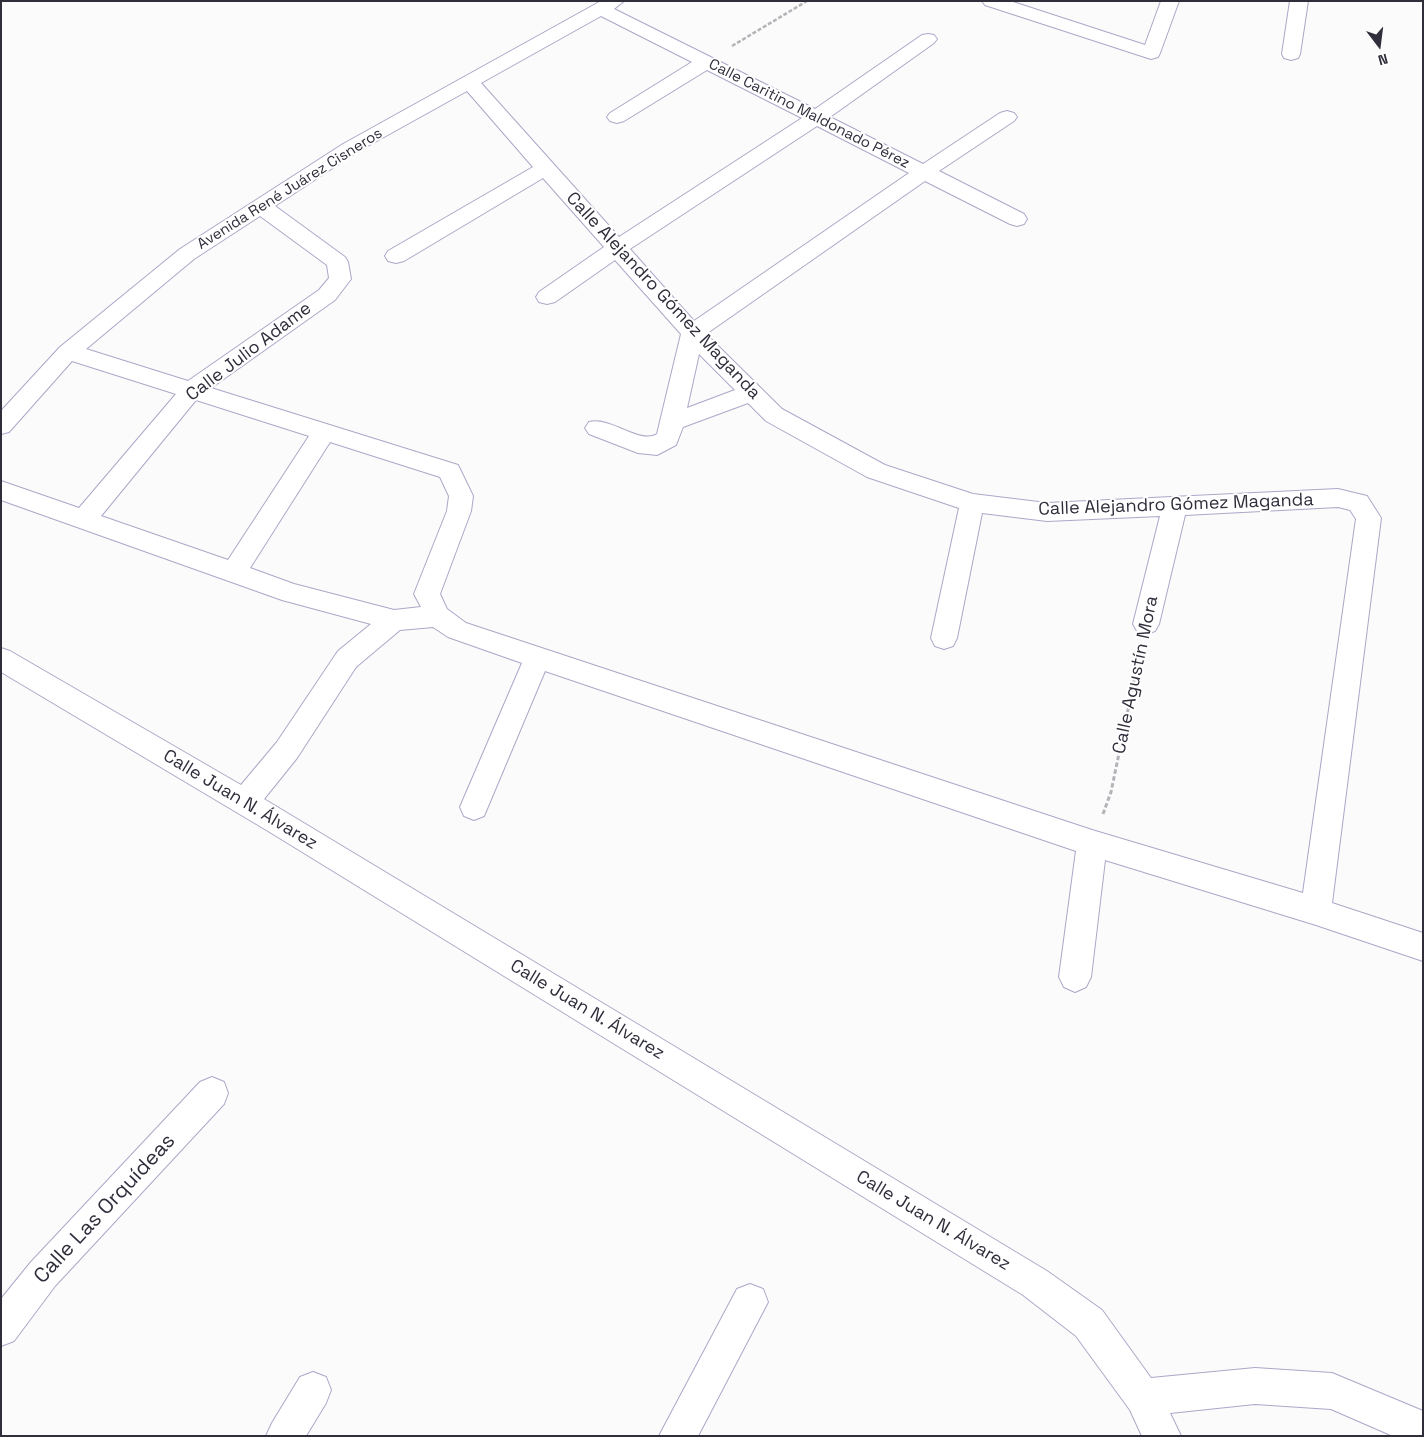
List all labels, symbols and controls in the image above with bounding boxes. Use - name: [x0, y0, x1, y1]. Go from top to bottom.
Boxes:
- north arrow: [1354, 20, 1404, 70]
- text: N: [1376, 50, 1390, 69]
- street label: Calle Caritino Maldonado Pérez: [706, 55, 912, 173]
- street label: Avenida René Juárez Cisneros: [194, 124, 386, 254]
- street label: Calle Alejandro Gómez Maganda: [561, 188, 765, 404]
- street label: Calle Julio Adame: [182, 298, 316, 406]
- street label: Calle Alejandro Gómez Maganda: [1038, 489, 1314, 521]
- street label: Calle Agustín Mora: [1109, 594, 1163, 756]
- street label: Calle Juan N. Álvarez: [159, 745, 321, 855]
- street label: Calle Juan N. Álvarez: [506, 955, 668, 1065]
- street label: Calle Las Orquídeas: [29, 1129, 181, 1289]
- street label: Calle Juan N. Álvarez: [852, 1166, 1014, 1276]

